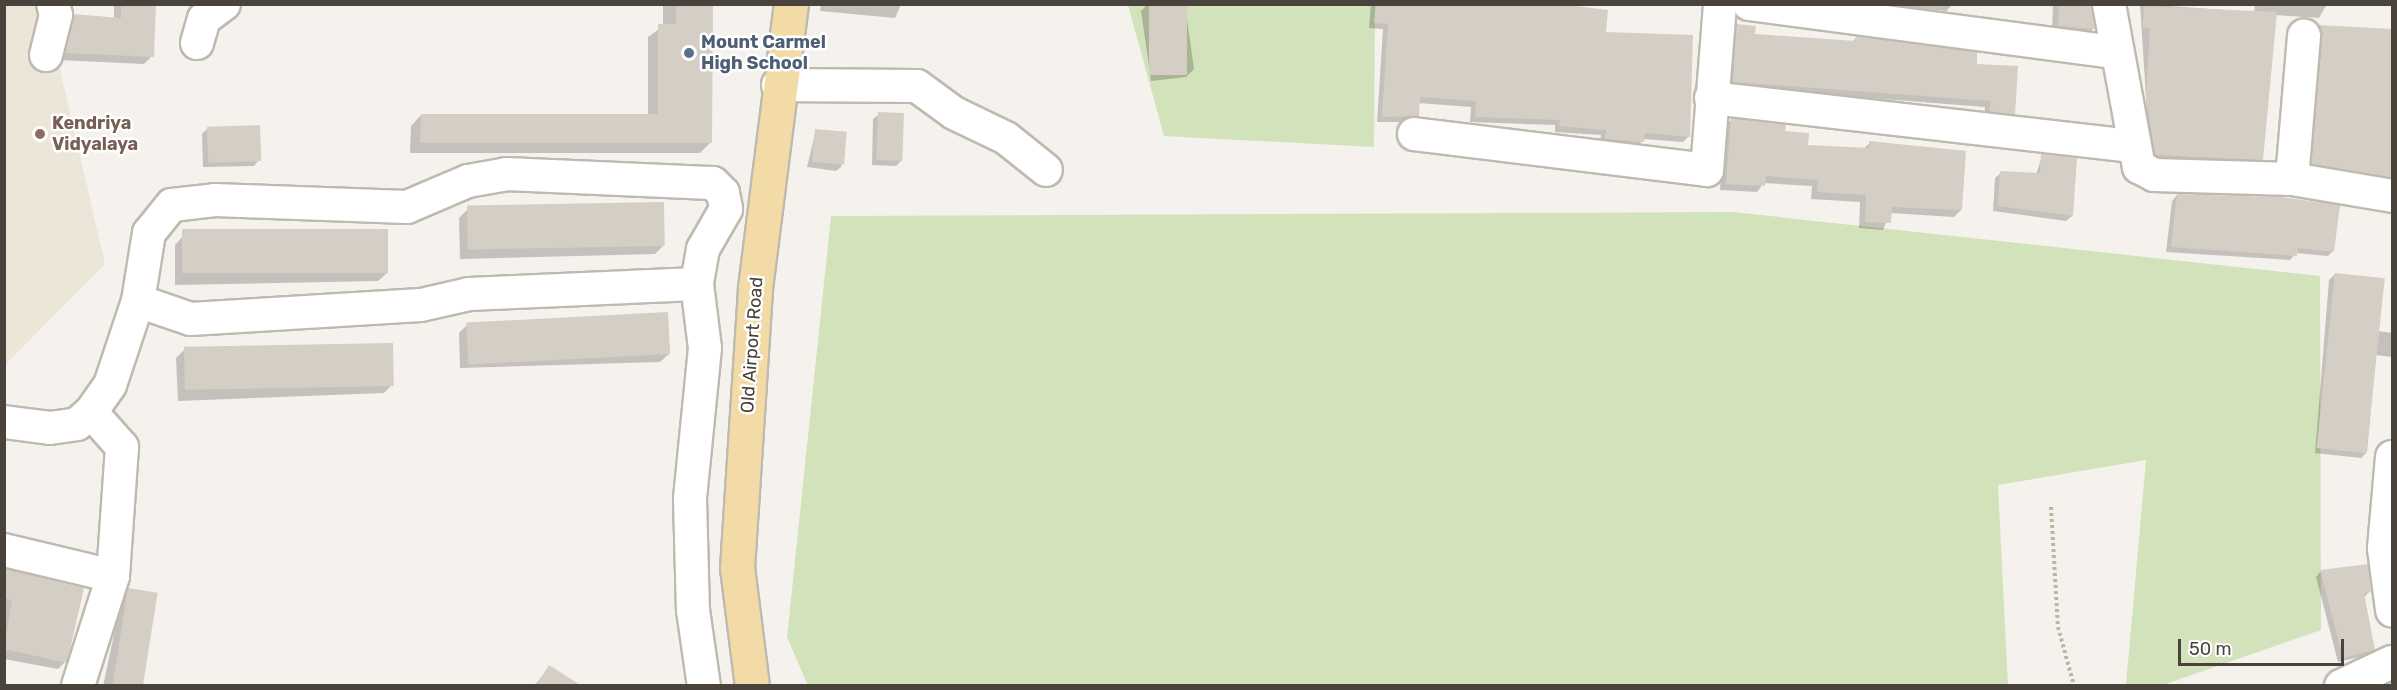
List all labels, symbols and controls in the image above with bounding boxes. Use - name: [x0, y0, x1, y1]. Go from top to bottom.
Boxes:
- place label: Mount Carmel High School: [701, 32, 826, 74]
- marker: Mount Carmel High School: [682, 46, 696, 60]
- place label: Kendriya Vidyalaya: [52, 113, 138, 156]
- marker: Kendriya Vidyalaya: [33, 127, 47, 141]
- street label: Old Airport Road: [736, 276, 768, 414]
- scale bar: [2181, 627, 2348, 665]
- text: 50 m: [2189, 638, 2232, 660]

